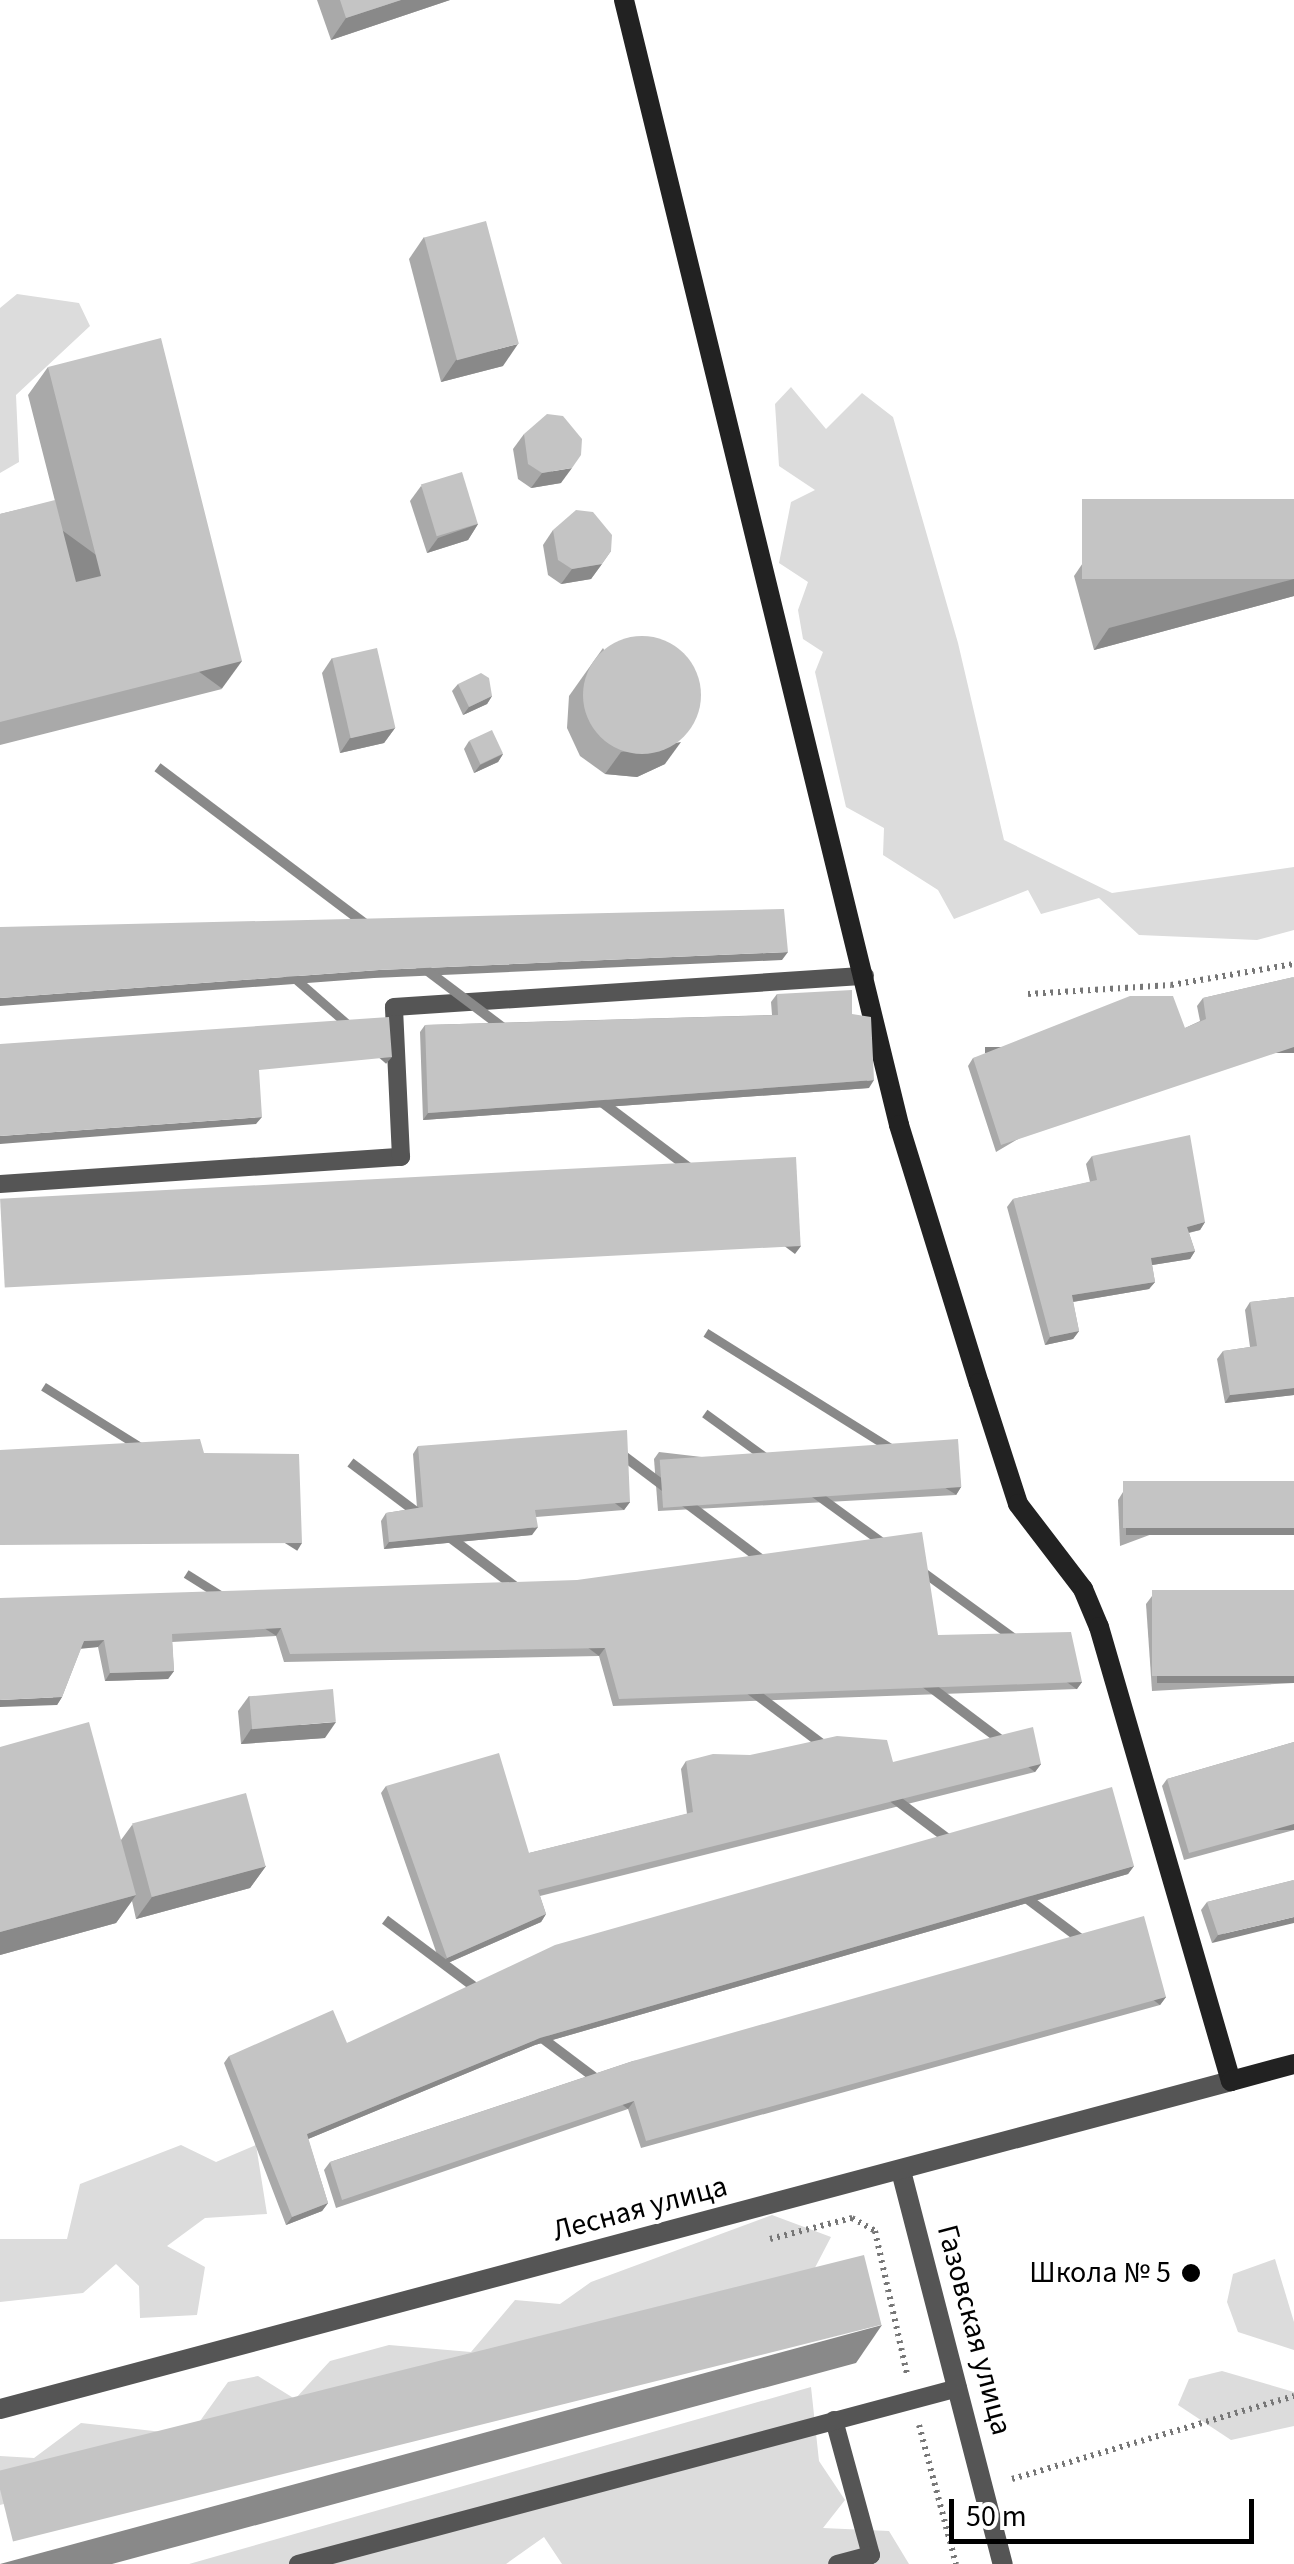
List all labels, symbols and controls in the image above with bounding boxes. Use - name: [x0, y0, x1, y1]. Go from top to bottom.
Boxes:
- street label: Лесная улица: [549, 2168, 731, 2250]
- street label: Газовская улица: [929, 2221, 1019, 2439]
- place label: Школа № 5: [1029, 2255, 1171, 2291]
- marker: Школа № 5: [1180, 2262, 1202, 2284]
- scale bar: [954, 2479, 1259, 2541]
- text: 50 m: [966, 2495, 1027, 2538]

